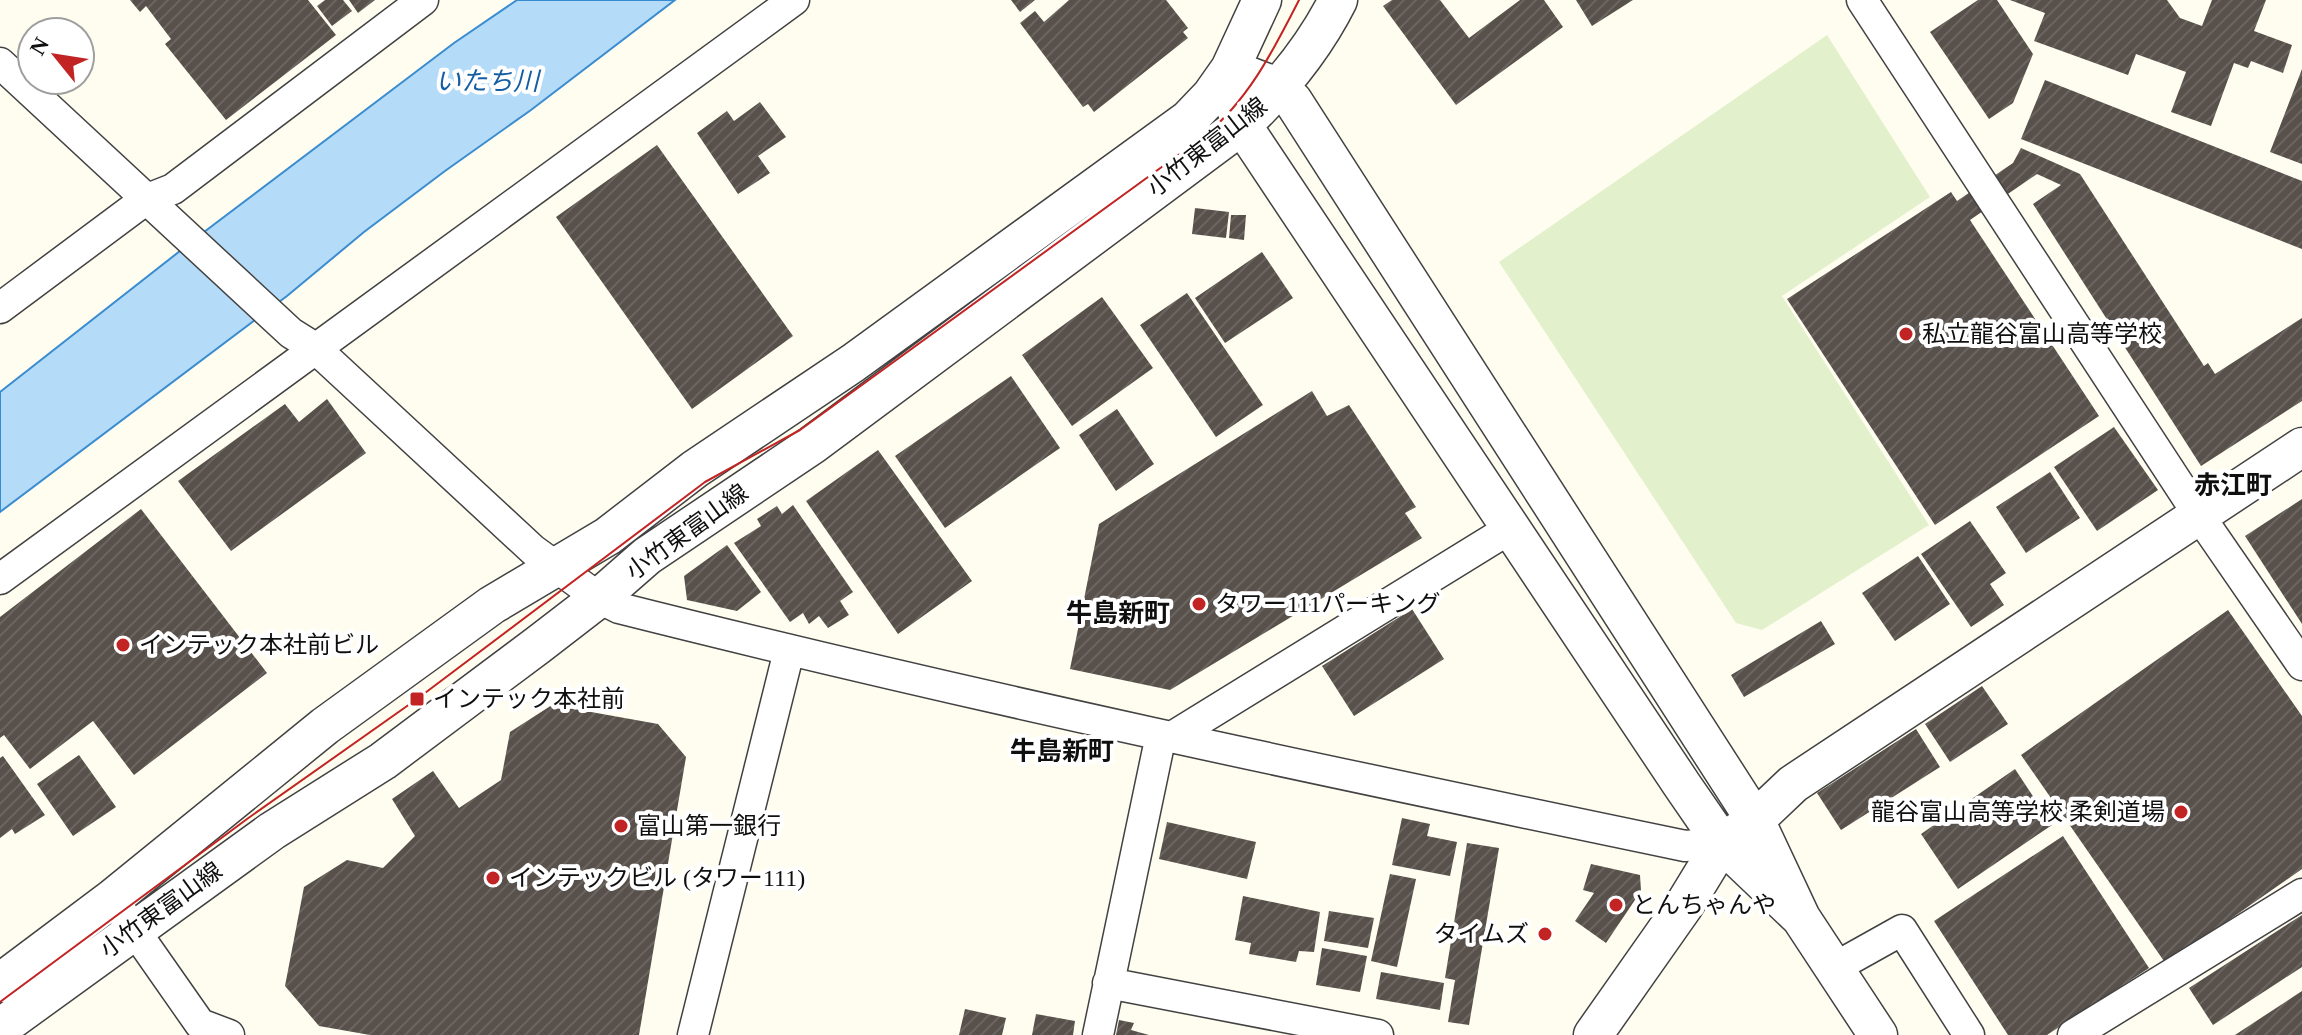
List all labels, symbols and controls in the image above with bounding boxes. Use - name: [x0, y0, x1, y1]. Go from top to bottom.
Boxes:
- north arrow: [16, 16, 96, 96]
- text: N: [24, 33, 54, 59]
- water label: いたち川: [435, 67, 542, 96]
- street label: 小竹東富山線: [1142, 92, 1272, 202]
- place label: 私立龍谷富山高等学校: [1922, 321, 2162, 347]
- marker: 私立龍谷富山高等学校: [1897, 325, 1915, 343]
- district label: 赤江町: [2194, 471, 2272, 500]
- street label: 小竹東富山線: [621, 479, 753, 585]
- place label: タワー111パーキング: [1215, 591, 1441, 617]
- marker: タワー111パーキング: [1190, 595, 1208, 613]
- district label: 牛島新町: [1066, 599, 1170, 628]
- place label: インテック本社前ビル: [139, 632, 379, 658]
- marker: インテック本社前ビル: [114, 636, 132, 654]
- place label: インテック本社前: [433, 686, 625, 712]
- marker: インテック本社前: [408, 690, 426, 708]
- district label: 牛島新町: [1010, 737, 1114, 766]
- place label: 龍谷富山高等学校 柔剣道場: [1871, 799, 2165, 825]
- marker: 龍谷富山高等学校 柔剣道場: [2172, 803, 2190, 821]
- place label: 富山第一銀行: [637, 813, 781, 839]
- marker: 富山第一銀行: [612, 817, 630, 835]
- street label: 小竹東富山線: [95, 857, 227, 963]
- place label: インテックビル (タワー111): [509, 865, 805, 891]
- marker: インテックビル (タワー111): [484, 869, 502, 887]
- place label: とんちゃんや: [1632, 892, 1776, 918]
- marker: とんちゃんや: [1607, 896, 1625, 914]
- place label: タイムズ: [1433, 921, 1529, 947]
- marker: タイムズ: [1536, 925, 1554, 943]

